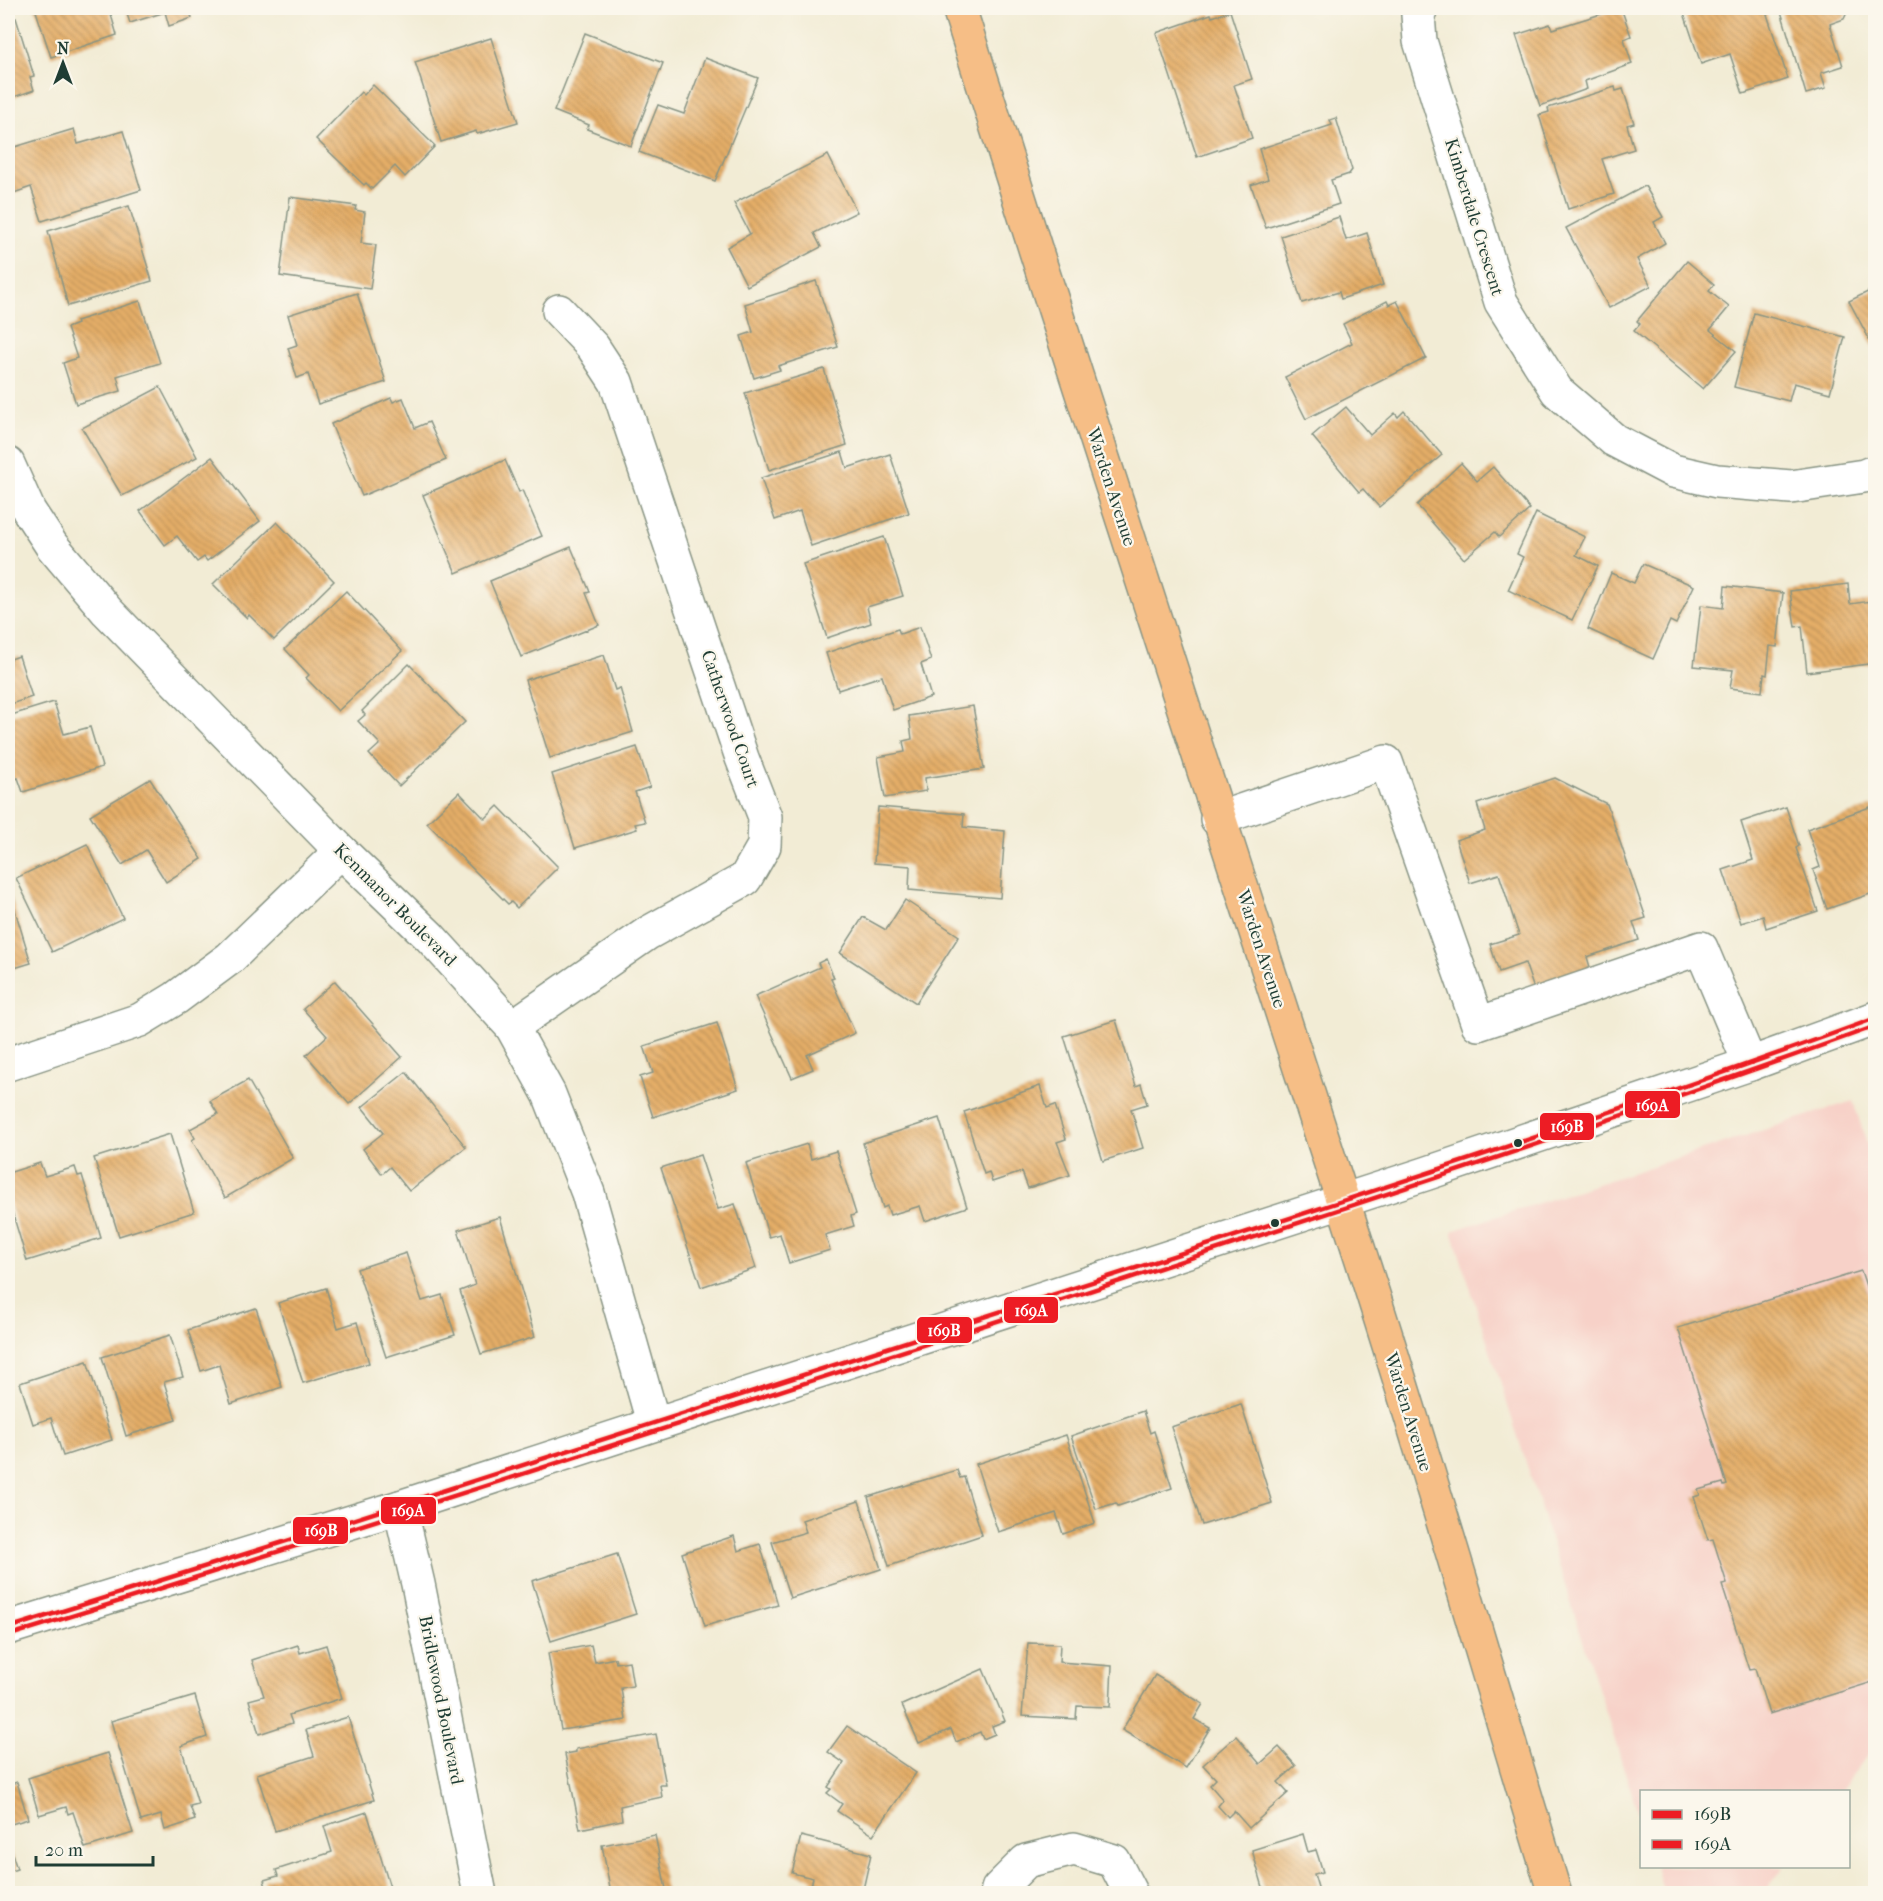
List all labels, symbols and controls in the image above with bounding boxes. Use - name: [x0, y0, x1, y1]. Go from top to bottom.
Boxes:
- north arrow: [33, 33, 93, 93]
- text: N: [57, 39, 70, 58]
- street label: Kimberdale Crescent: [1440, 136, 1508, 299]
- street label: Warden Avenue: [1082, 424, 1140, 549]
- street label: Catherwood Court: [697, 648, 764, 791]
- street label: Kenmanor Boulevard: [329, 839, 461, 971]
- street label: Warden Avenue: [1232, 886, 1290, 1011]
- line badge: 169A: [1624, 1090, 1681, 1119]
- text: 169A: [1635, 1096, 1669, 1116]
- line badge: 169B: [1539, 1112, 1595, 1141]
- text: 169B: [1550, 1117, 1584, 1137]
- unlabelled marker: [1512, 1137, 1524, 1149]
- unlabelled marker: [1269, 1217, 1281, 1229]
- line badge: 169A: [1003, 1296, 1059, 1324]
- text: 169A: [1014, 1301, 1048, 1321]
- line badge: 169B: [916, 1316, 973, 1344]
- text: 169B: [927, 1321, 961, 1341]
- street label: Warden Avenue: [1380, 1349, 1436, 1474]
- line badge: 169A: [380, 1496, 437, 1525]
- text: 169A: [391, 1501, 425, 1521]
- line badge: 169B: [292, 1516, 349, 1545]
- text: 169B: [304, 1521, 338, 1541]
- street label: Bridlewood Boulevard: [414, 1614, 468, 1786]
- legend: [1640, 1790, 1850, 1868]
- text: 169B: [1694, 1804, 1731, 1825]
- scale bar: [36, 1829, 153, 1867]
- text: 169A: [1694, 1834, 1732, 1855]
- text: 20 m: [45, 1840, 83, 1861]

